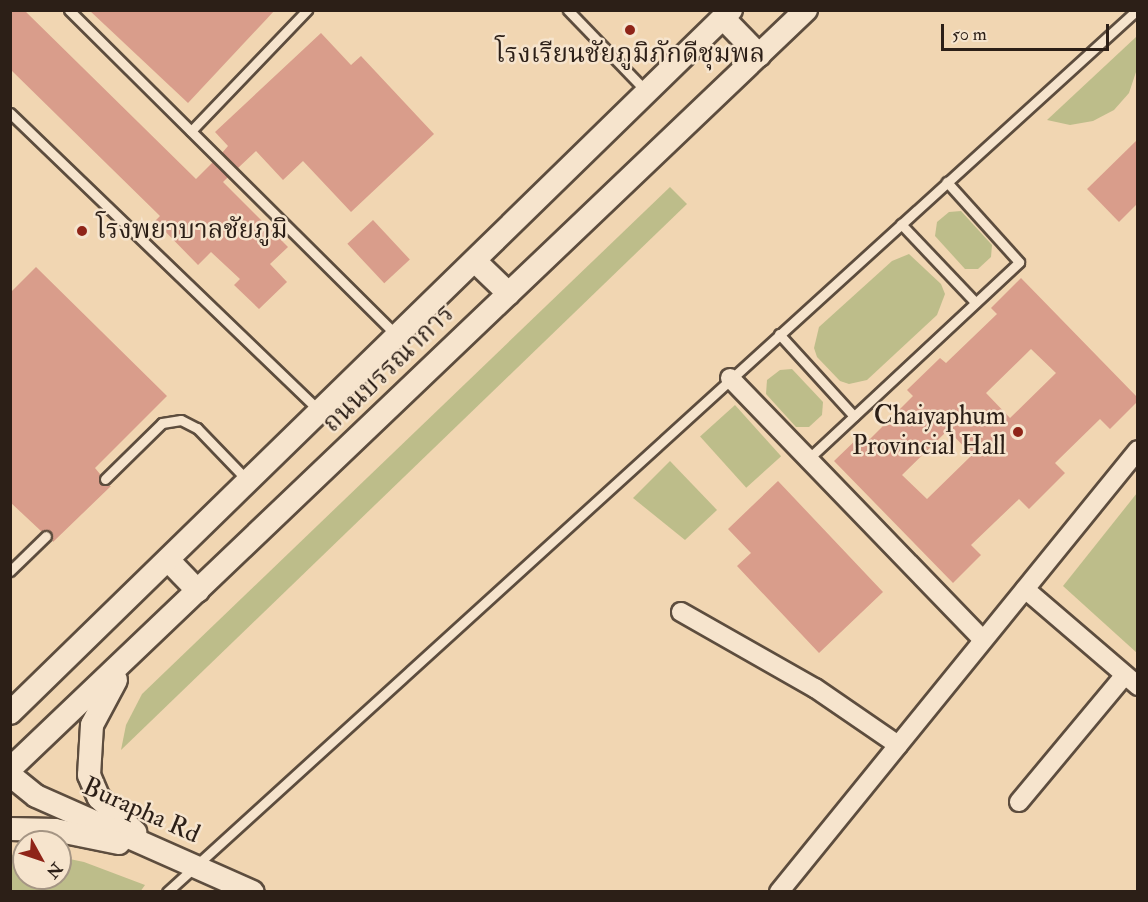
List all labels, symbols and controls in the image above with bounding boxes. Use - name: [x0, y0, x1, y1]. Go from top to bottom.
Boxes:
- scale bar: [944, 12, 1112, 50]
- marker: โรงเรียนชัยภูมิภักดีชุมพล: [623, 23, 637, 37]
- text: 50 m: [952, 23, 987, 46]
- place label: โรงเรียนชัยภูมิภักดีชุมพล: [495, 39, 765, 71]
- place label: โรงพยาบาลชัยภูมิ: [96, 215, 288, 247]
- marker: โรงพยาบาลชัยภูมิ: [73, 222, 91, 240]
- street label: ถนนบรรณาการ: [317, 299, 461, 439]
- place label: Chaiyaphum Provincial Hall: [852, 401, 1006, 462]
- marker: Chaiyaphum Provincial Hall: [1011, 425, 1025, 439]
- street label: Burapha Rd: [78, 771, 204, 851]
- north arrow: [12, 830, 72, 890]
- text: N: [42, 858, 67, 882]

